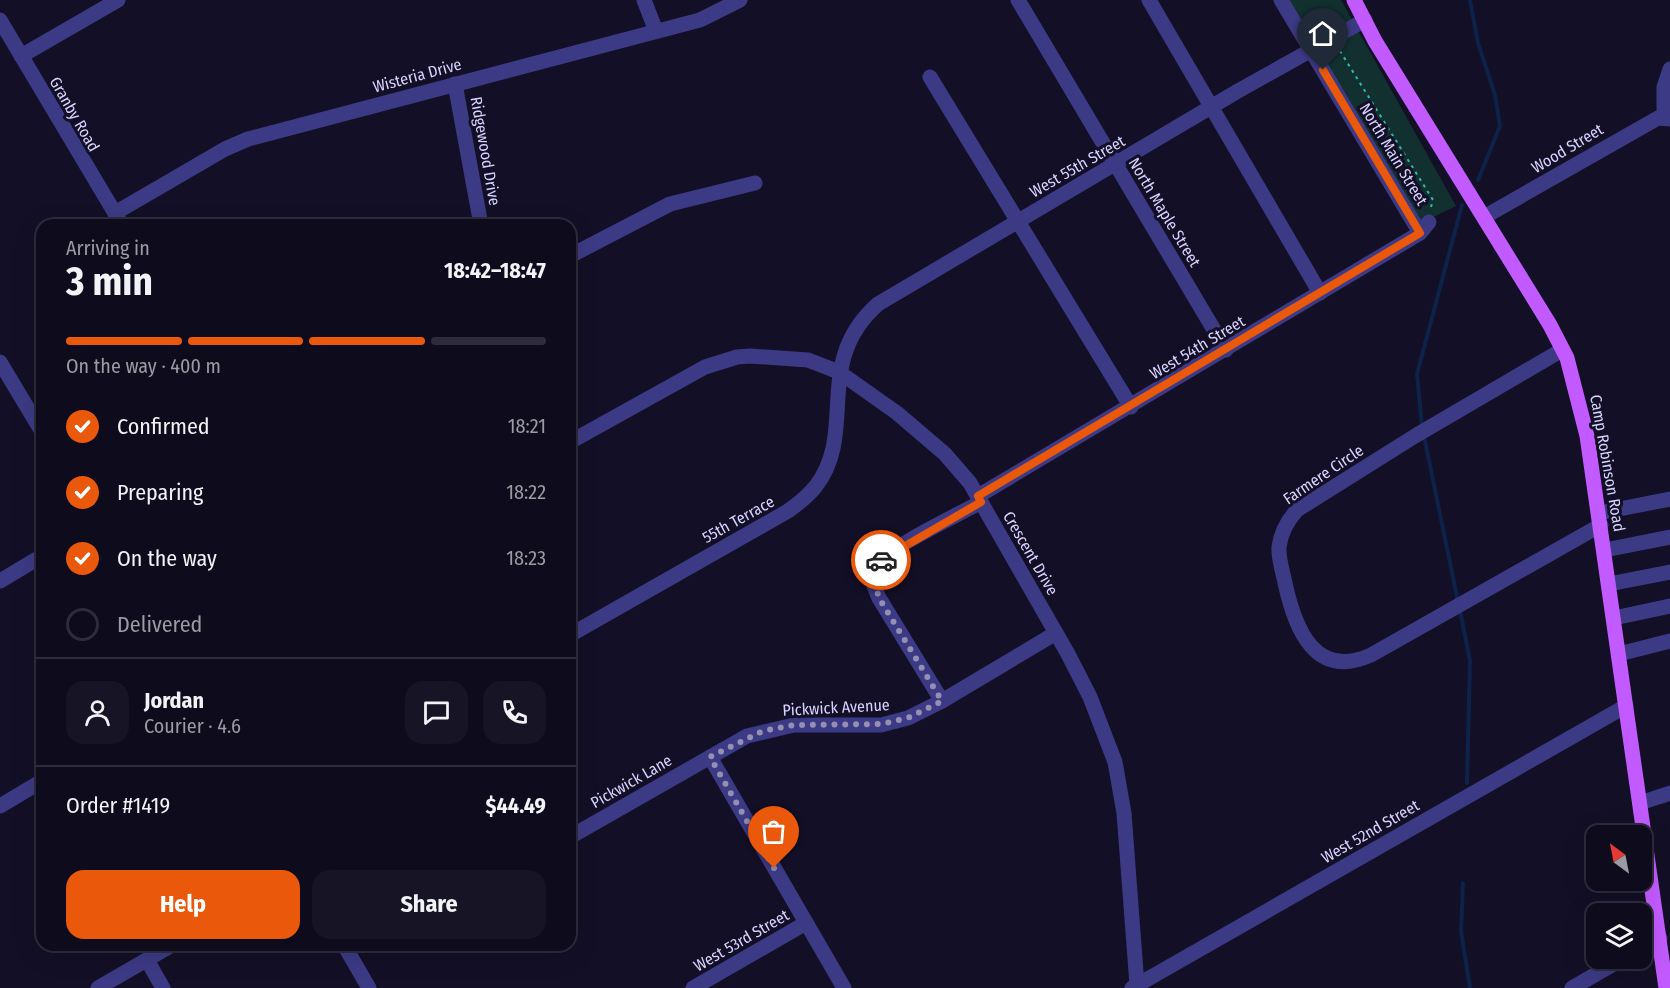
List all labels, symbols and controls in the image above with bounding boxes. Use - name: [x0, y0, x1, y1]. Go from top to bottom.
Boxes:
- pin: [1297, 8, 1348, 70]
- icon: home: [1306, 17, 1339, 50]
- street label: Wisteria Drive: [371, 55, 464, 96]
- street label: Granby Road: [46, 74, 104, 155]
- street label: Ridgewood Drive: [467, 95, 504, 207]
- street label: North Main Street: [1356, 100, 1432, 209]
- street label: Wood Street: [1528, 119, 1607, 177]
- street label: West 55th Street: [1026, 131, 1129, 201]
- street label: North Maple Street: [1124, 154, 1205, 271]
- text: Arriving in: [66, 236, 150, 260]
- text: 18:42–18:47: [444, 257, 546, 284]
- text: 3 min: [66, 259, 153, 305]
- street label: West 54th Street: [1146, 311, 1249, 383]
- text: On the way · 400 m: [66, 354, 221, 378]
- street label: Camp Robinson Road: [1586, 393, 1629, 533]
- icon: check: [66, 410, 99, 443]
- text: Confirmed: [117, 413, 210, 440]
- text: 18:21: [508, 414, 546, 438]
- street label: Farmere Circle: [1280, 441, 1367, 508]
- icon: check: [66, 476, 99, 509]
- text: Preparing: [117, 479, 203, 506]
- text: 18:22: [506, 480, 546, 504]
- street label: 55th Terrace: [699, 492, 778, 547]
- street label: Crescent Drive: [999, 508, 1062, 599]
- courier: [851, 530, 911, 590]
- icon: check: [66, 542, 99, 575]
- icon: car: [865, 544, 898, 577]
- text: On the way: [117, 545, 217, 572]
- text: 18:23: [506, 546, 546, 570]
- text: Delivered: [117, 611, 202, 638]
- button: person: [66, 681, 129, 744]
- button: chat: [405, 681, 468, 744]
- button: phone: [483, 681, 546, 744]
- text: Jordan: [144, 687, 204, 714]
- street label: Pickwick Avenue: [782, 695, 890, 720]
- text: Courier · 4.6: [144, 714, 241, 738]
- street label: Pickwick Lane: [587, 751, 675, 812]
- text: Order #1419: [66, 792, 170, 819]
- text: $44.49: [486, 792, 546, 819]
- street label: West 52nd Street: [1318, 795, 1423, 867]
- pin: [748, 806, 799, 868]
- icon: bag: [757, 815, 790, 848]
- north arrow: [1586, 825, 1652, 891]
- map controls: [1586, 825, 1652, 969]
- button: Help: [66, 870, 300, 939]
- button: Share: [312, 870, 546, 939]
- button: layers: [1586, 903, 1652, 969]
- street label: West 53rd Street: [690, 905, 793, 975]

